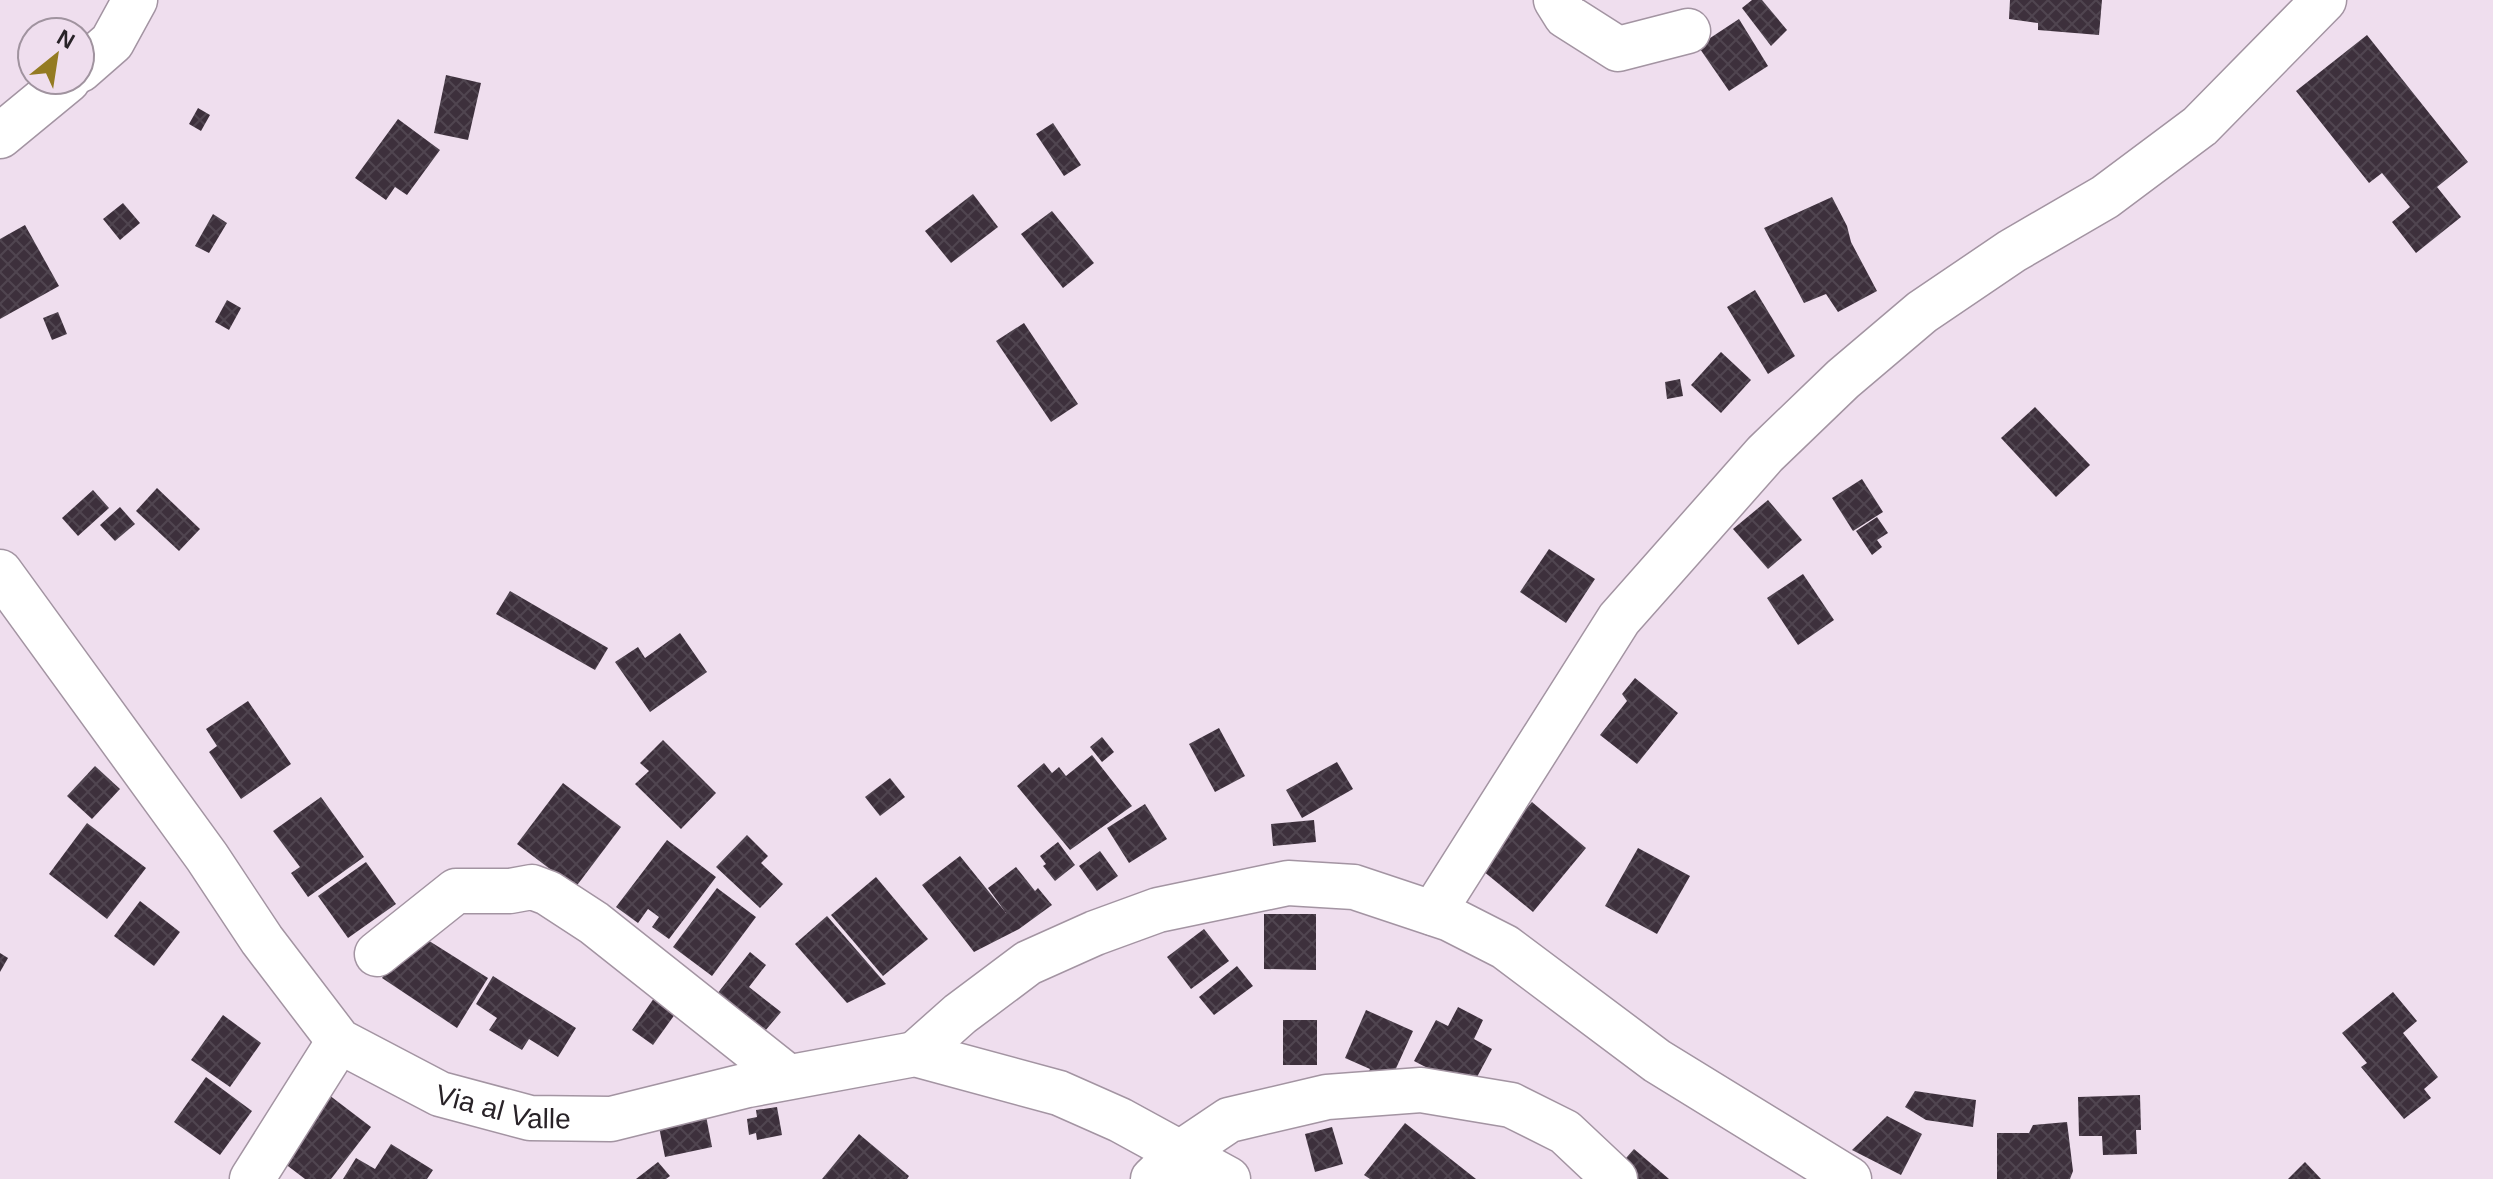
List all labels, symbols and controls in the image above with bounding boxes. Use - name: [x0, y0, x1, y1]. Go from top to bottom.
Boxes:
- north arrow: [16, 16, 96, 96]
- text: N: [53, 24, 79, 54]
- street label: Via al Valle: [432, 1078, 571, 1134]

